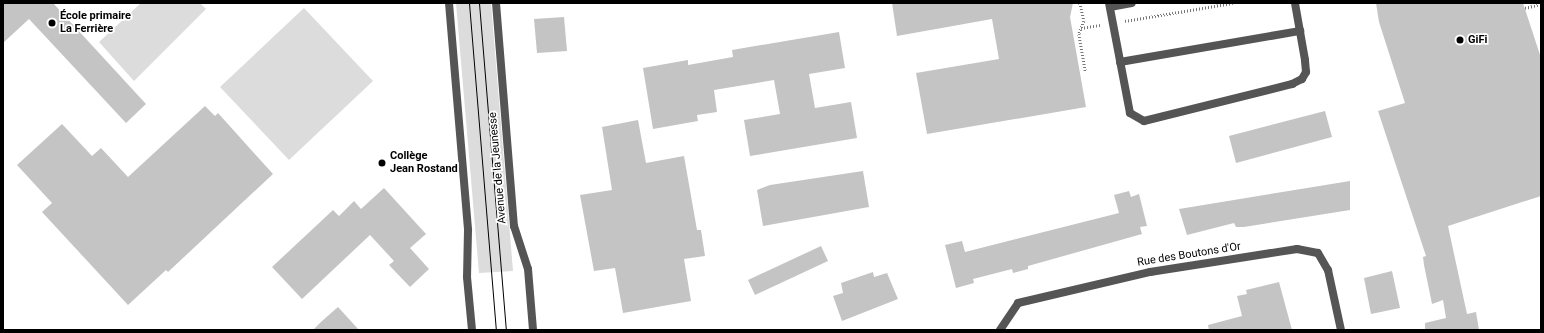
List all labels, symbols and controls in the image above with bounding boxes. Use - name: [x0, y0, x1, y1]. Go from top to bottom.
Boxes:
- place label: École primaire La Ferrière: [60, 10, 131, 36]
- marker: École primaire La Ferrière: [47, 18, 57, 28]
- place label: GiFi: [1468, 33, 1487, 47]
- marker: GiFi: [1455, 35, 1465, 45]
- street label: Avenue de la Jeunesse: [487, 112, 509, 224]
- place label: Collège Jean Rostand: [390, 150, 458, 176]
- marker: Collège Jean Rostand: [377, 158, 387, 168]
- street label: Rue des Boutons d'Or: [1136, 240, 1242, 270]

